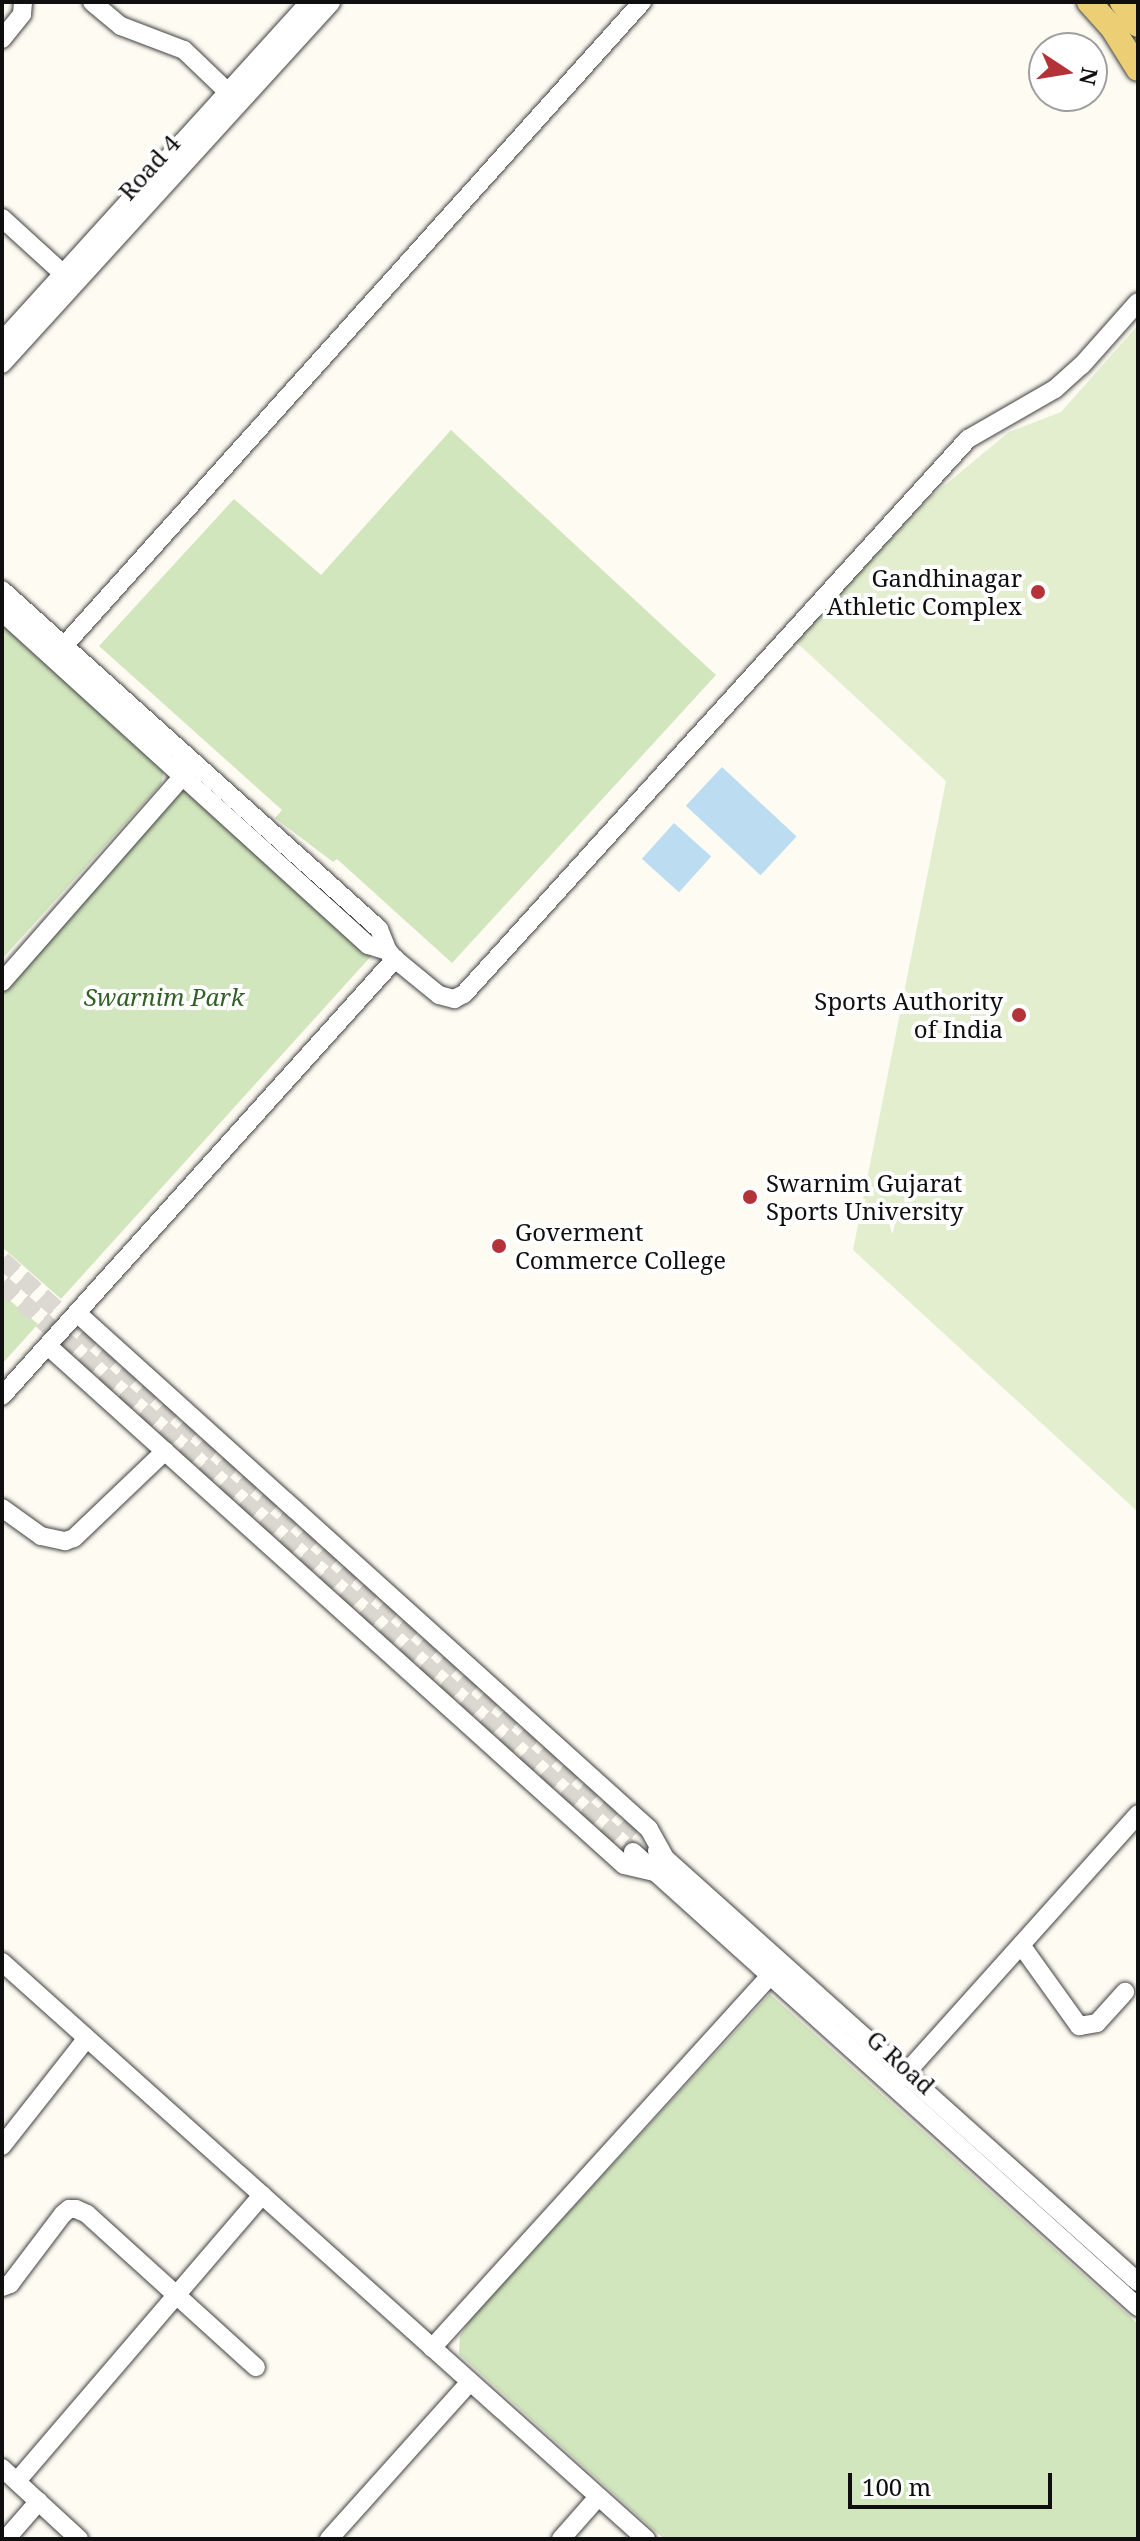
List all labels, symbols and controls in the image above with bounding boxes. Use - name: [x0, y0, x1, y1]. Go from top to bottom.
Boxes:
- north arrow: [1028, 32, 1108, 112]
- text: N: [1073, 65, 1106, 88]
- street label: Road 4: [112, 129, 186, 205]
- place label: Gandhinagar Athletic Complex: [827, 564, 1022, 620]
- marker: Gandhinagar Athletic Complex: [1029, 583, 1047, 601]
- park label: Swarnim Park: [84, 983, 244, 1011]
- place label: Sports Authority of India: [814, 987, 1003, 1043]
- marker: Sports Authority of India: [1010, 1006, 1028, 1024]
- place label: Swarnim Gujarat Sports University: [766, 1169, 963, 1225]
- marker: Swarnim Gujarat Sports University: [741, 1188, 759, 1206]
- place label: Goverment Commerce College: [515, 1218, 726, 1274]
- marker: Goverment Commerce College: [490, 1237, 508, 1255]
- street label: G Road: [861, 2024, 941, 2100]
- scale bar: [852, 2457, 1056, 2507]
- text: 100 m: [862, 2470, 931, 2503]

